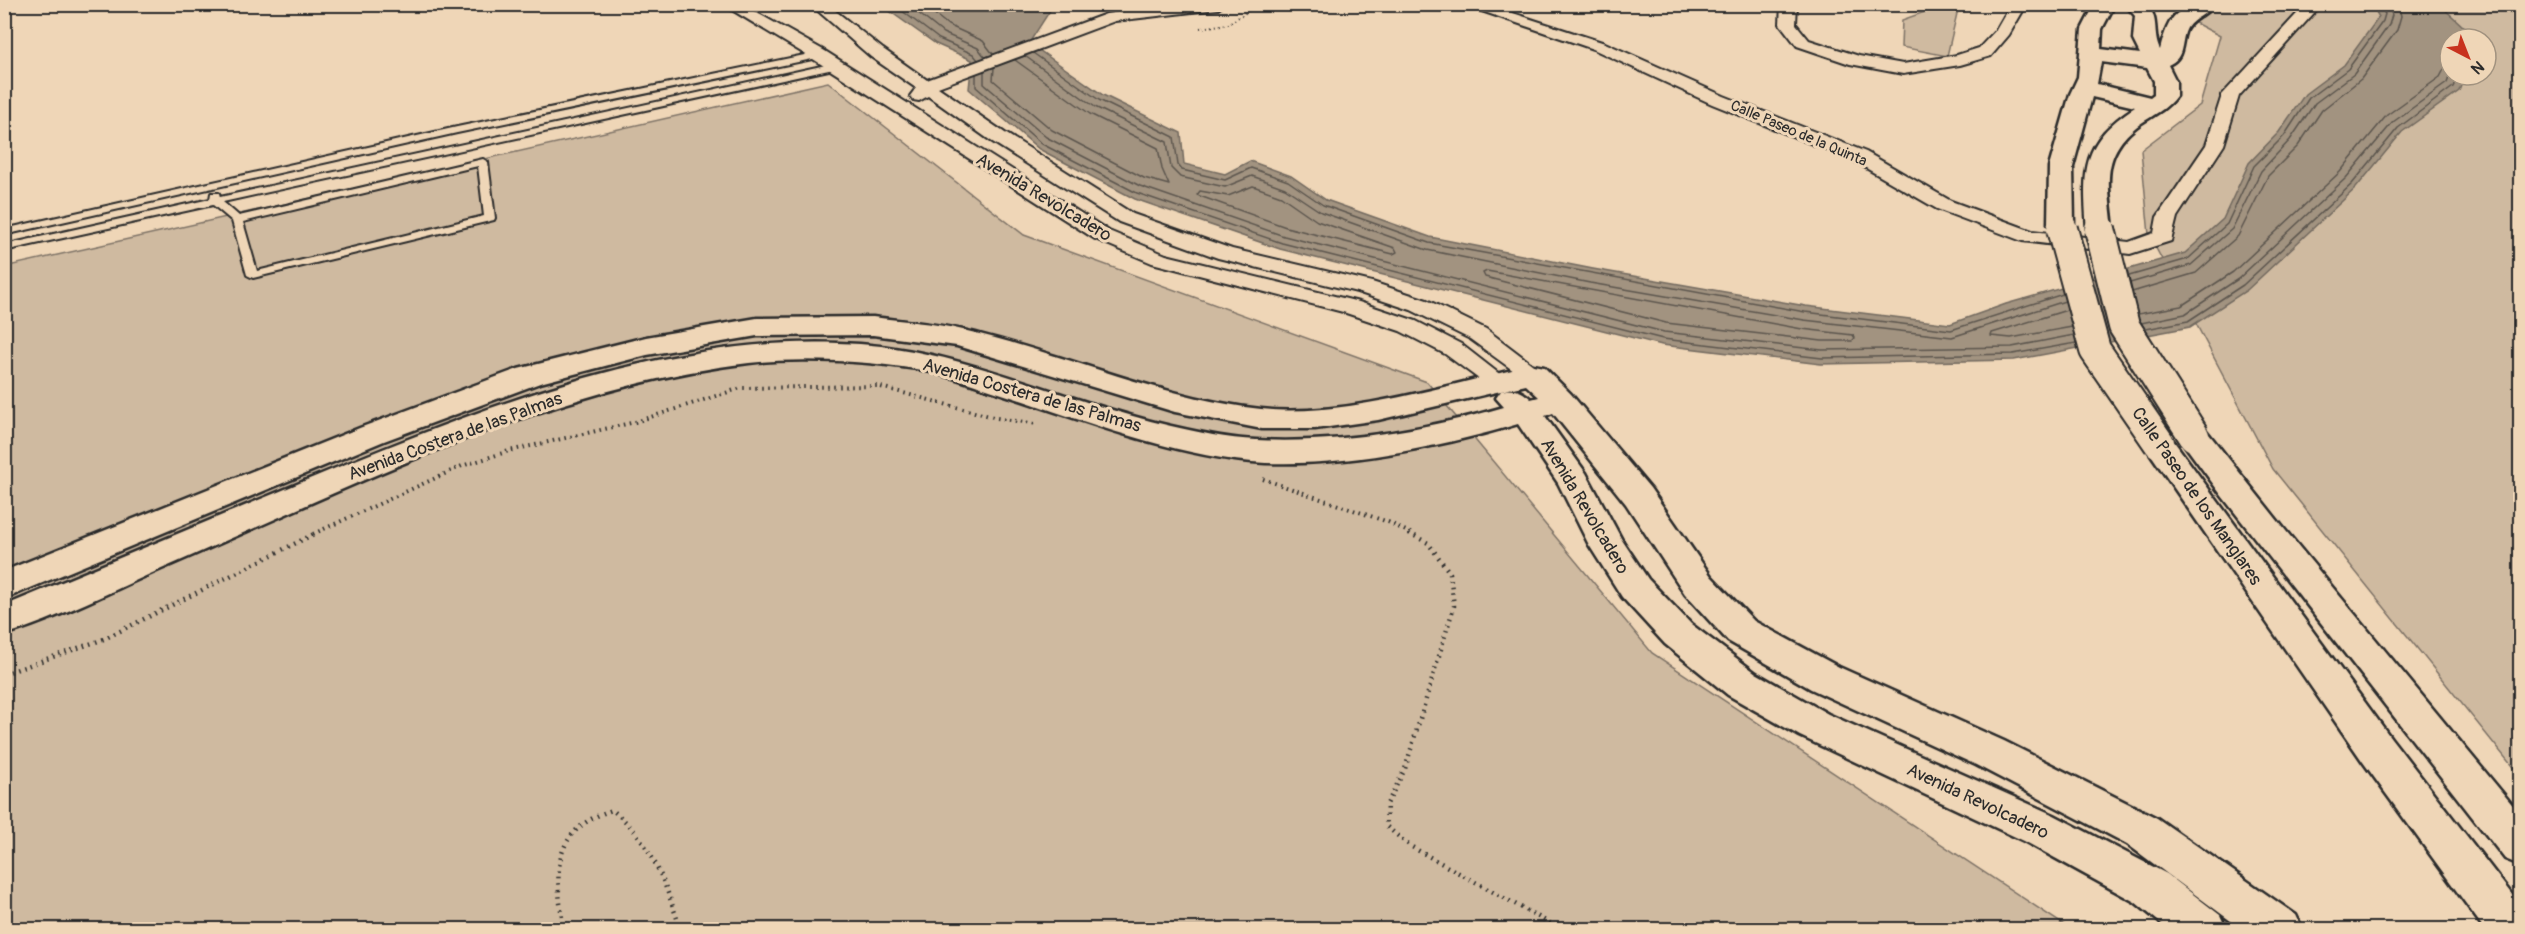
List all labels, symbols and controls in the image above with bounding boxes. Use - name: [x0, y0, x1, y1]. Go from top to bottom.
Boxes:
- north arrow: [2438, 27, 2498, 87]
- text: N: [2467, 56, 2488, 79]
- street label: Calle Paseo de la Quinta: [1728, 96, 1870, 171]
- street label: Avenida Revolcadero: [972, 148, 1116, 247]
- street label: Avenida Costera de las Palmas: [920, 353, 1144, 438]
- street label: Avenida Costera de las Palmas: [345, 387, 565, 486]
- street label: Calle Paseo de los Manglares: [2126, 403, 2267, 590]
- street label: Avenida Revolcadero: [1535, 434, 1634, 579]
- street label: Avenida Revolcadero: [1903, 758, 2053, 845]

